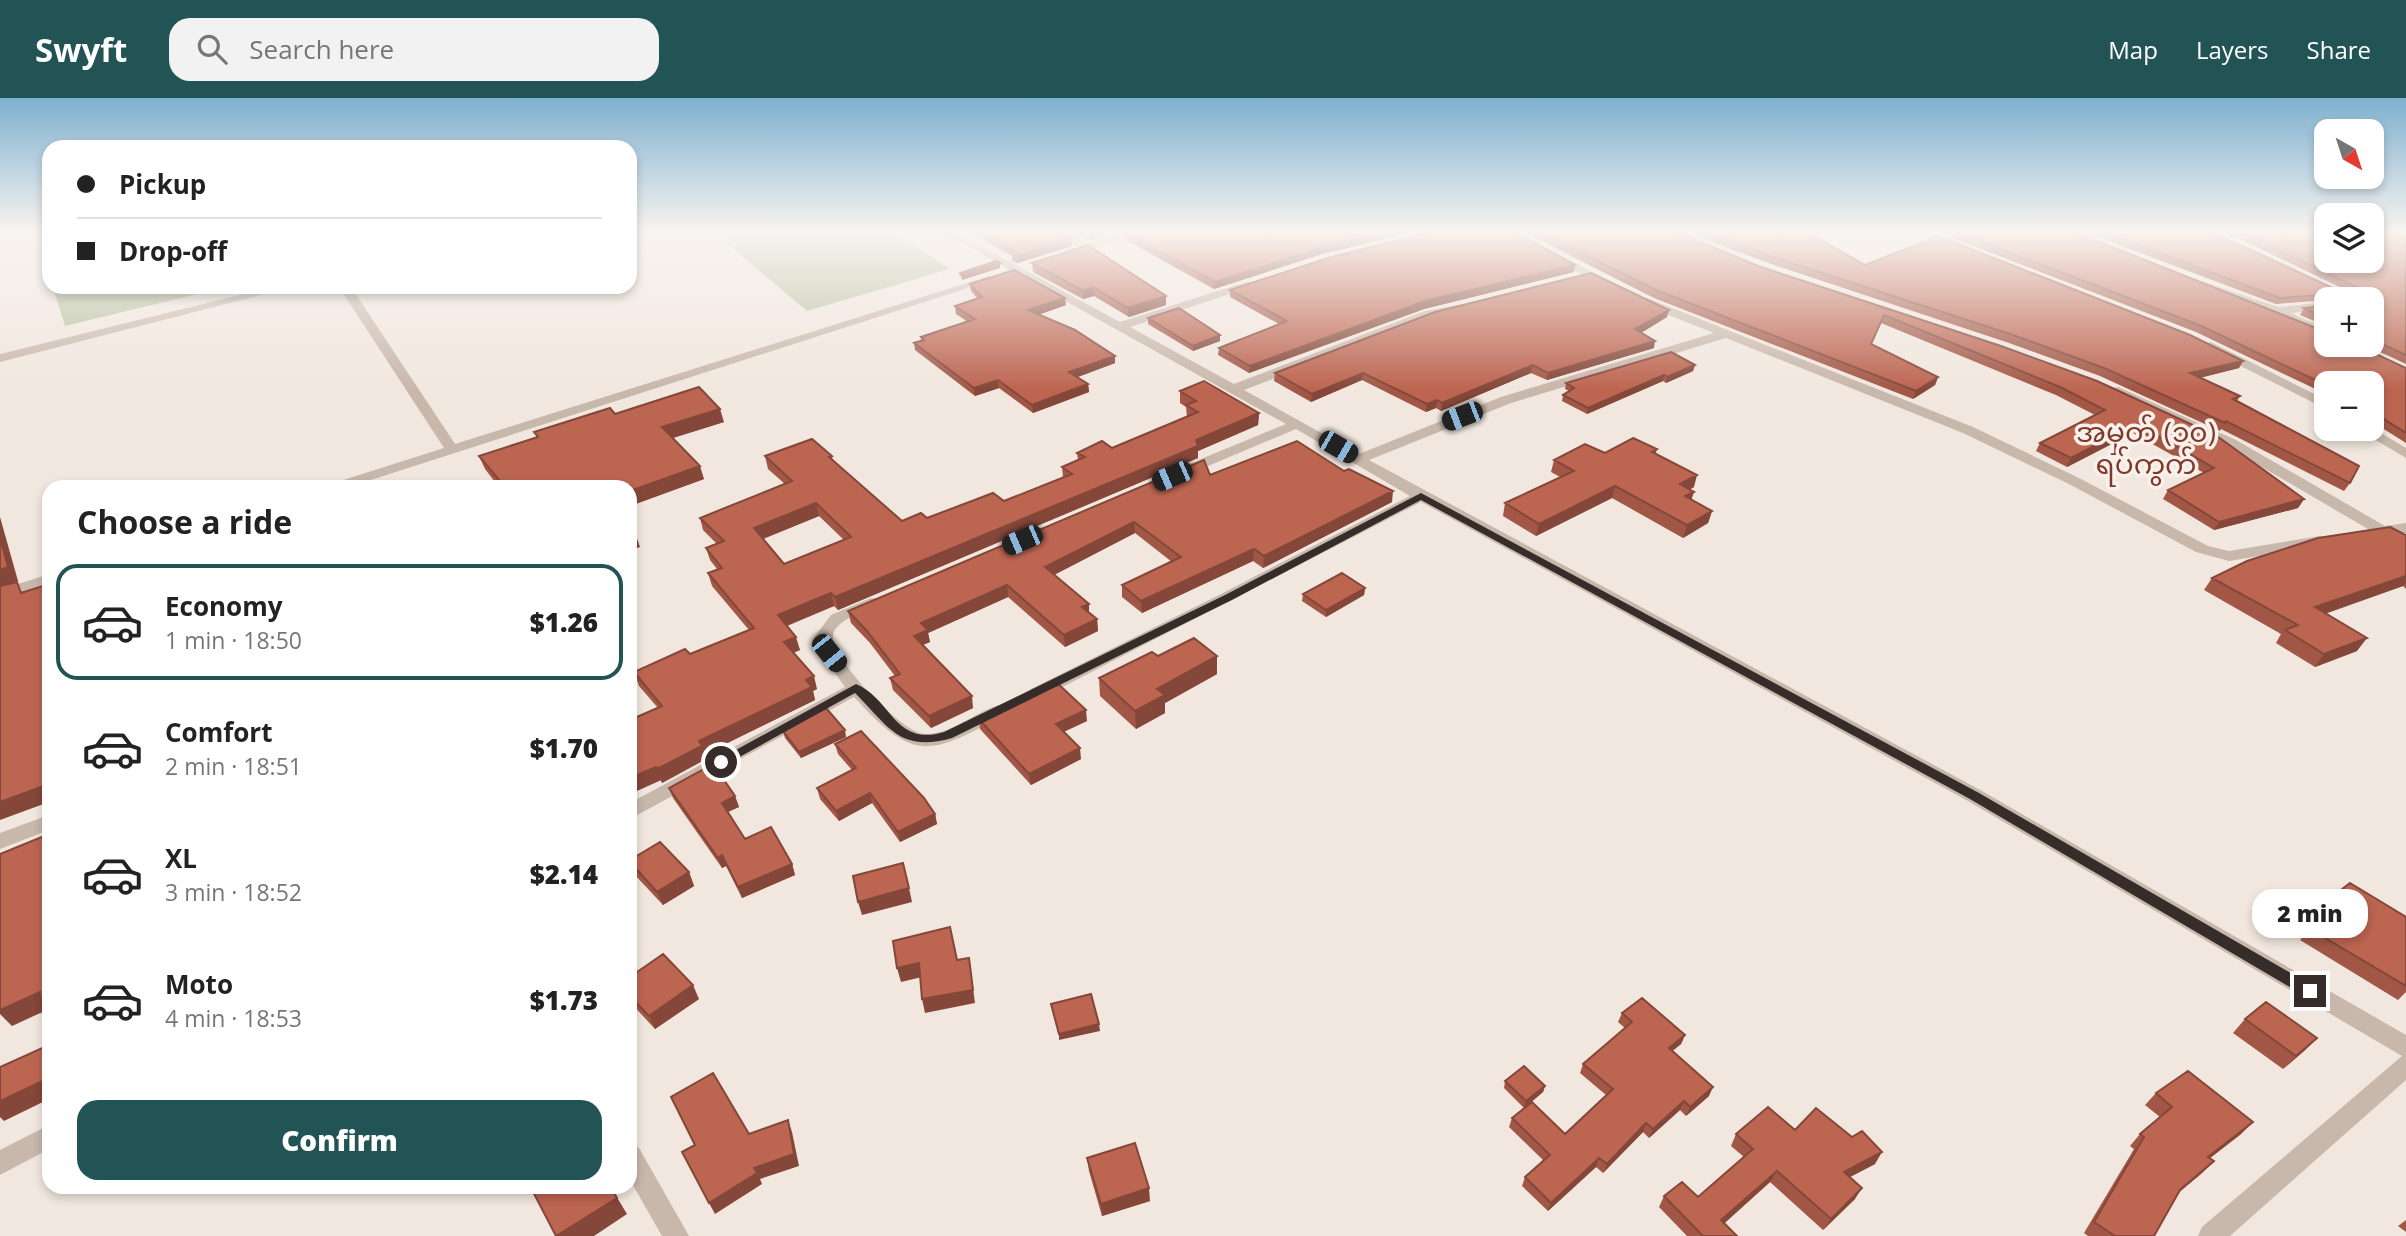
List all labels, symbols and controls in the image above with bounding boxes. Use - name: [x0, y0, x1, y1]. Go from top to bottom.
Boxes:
- search box: [169, 18, 659, 81]
- text: Swyft: [35, 27, 127, 72]
- icon: search: [193, 30, 231, 68]
- text: Search here: [249, 31, 394, 67]
- text: Map: [2108, 33, 2158, 66]
- text: Layers: [2196, 33, 2269, 66]
- text: Share: [2307, 33, 2371, 66]
- north arrow: [2314, 119, 2384, 189]
- map controls: [2314, 119, 2384, 441]
- text: Pickup: [119, 166, 206, 202]
- button: layers: [2314, 203, 2384, 273]
- text: Drop-off: [119, 233, 227, 269]
- button: +: [2314, 287, 2384, 357]
- button: −: [2314, 371, 2384, 441]
- car: [1439, 399, 1486, 433]
- district label: အမှတ် (၁၀) ရပ်ကွက်: [2076, 412, 2216, 487]
- car: [1315, 427, 1362, 467]
- car: [1149, 458, 1196, 494]
- text: Choose a ride: [77, 500, 292, 543]
- car: [999, 522, 1046, 558]
- text: Economy: [165, 588, 283, 624]
- icon: car: [81, 591, 144, 654]
- text: $1.26: [530, 604, 598, 640]
- text: 1 min · 18:50: [165, 624, 302, 656]
- car: [808, 630, 851, 676]
- text: Comfort: [165, 714, 272, 750]
- icon: car: [81, 717, 144, 780]
- text: $1.70: [530, 730, 598, 766]
- route start: [705, 746, 737, 778]
- text: 2 min · 18:51: [165, 750, 302, 782]
- text: XL: [165, 840, 197, 876]
- icon: car: [81, 843, 144, 906]
- text: $2.14: [530, 856, 598, 892]
- text: 3 min · 18:52: [165, 876, 302, 908]
- callout: 2 min: [2252, 890, 2368, 938]
- text: 2 min: [2277, 897, 2343, 929]
- text: Moto: [165, 966, 233, 1002]
- icon: car: [81, 969, 144, 1032]
- route end: [2294, 975, 2326, 1007]
- text: $1.73: [530, 982, 598, 1018]
- text: 4 min · 18:53: [165, 1002, 302, 1034]
- button: Confirm: [77, 1100, 602, 1180]

